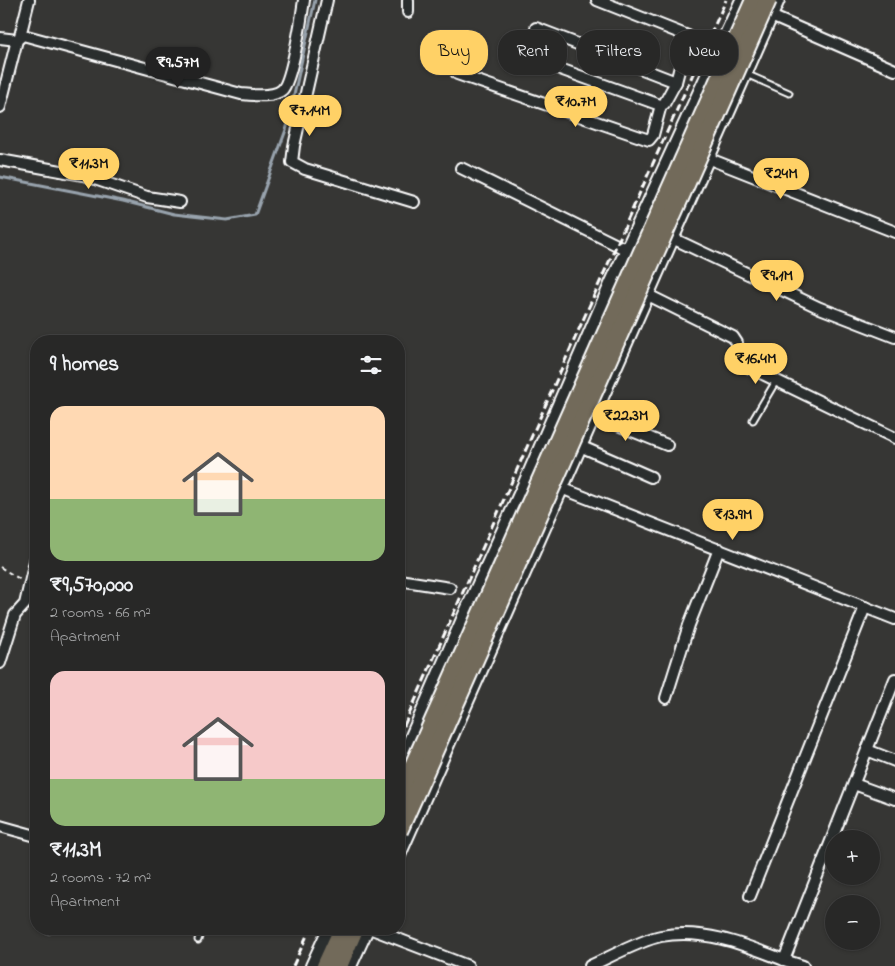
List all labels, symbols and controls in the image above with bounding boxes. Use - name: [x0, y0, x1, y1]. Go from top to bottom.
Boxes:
- chip: Buy: [420, 30, 488, 75]
- chip: Rent: [498, 30, 567, 75]
- chip: Filters: [577, 30, 660, 75]
- chip: New: [670, 30, 738, 75]
- pin: ₹9.57M: [137, 46, 219, 89]
- text: ₹9.57M: [156, 51, 200, 75]
- pin: ₹10.7M: [535, 86, 617, 128]
- text: ₹10.7M: [555, 90, 597, 114]
- pin: ₹7.14M: [269, 94, 351, 137]
- text: ₹7.14M: [290, 99, 330, 123]
- pin: ₹11.3M: [48, 148, 130, 190]
- text: ₹11.3M: [69, 152, 109, 176]
- pin: ₹24M: [751, 158, 811, 200]
- text: ₹24M: [764, 162, 798, 186]
- pin: ₹9.1M: [742, 260, 812, 302]
- text: ₹9.1M: [761, 264, 793, 288]
- pin: ₹16.4M: [715, 342, 797, 385]
- text: ₹16.4M: [735, 347, 777, 371]
- text: 9 homes: [50, 350, 119, 380]
- icon: filters: [357, 351, 385, 379]
- pin: ₹22.3M: [585, 400, 667, 442]
- text: ₹22.3M: [603, 404, 649, 428]
- icon: home: [173, 439, 263, 529]
- pin: ₹13.9M: [692, 498, 774, 541]
- text: ₹13.9M: [713, 503, 753, 527]
- text: ₹9,570,000: [50, 571, 133, 601]
- text: 2 rooms · 66 m²: [50, 601, 151, 625]
- text: Apartment: [50, 625, 120, 649]
- icon: home: [173, 704, 263, 794]
- map controls: [825, 830, 880, 950]
- button: +: [825, 830, 880, 885]
- text: ₹11.3M: [50, 836, 102, 866]
- text: 2 rooms · 72 m²: [50, 866, 151, 890]
- text: Apartment: [50, 890, 120, 914]
- button: −: [825, 895, 880, 950]

